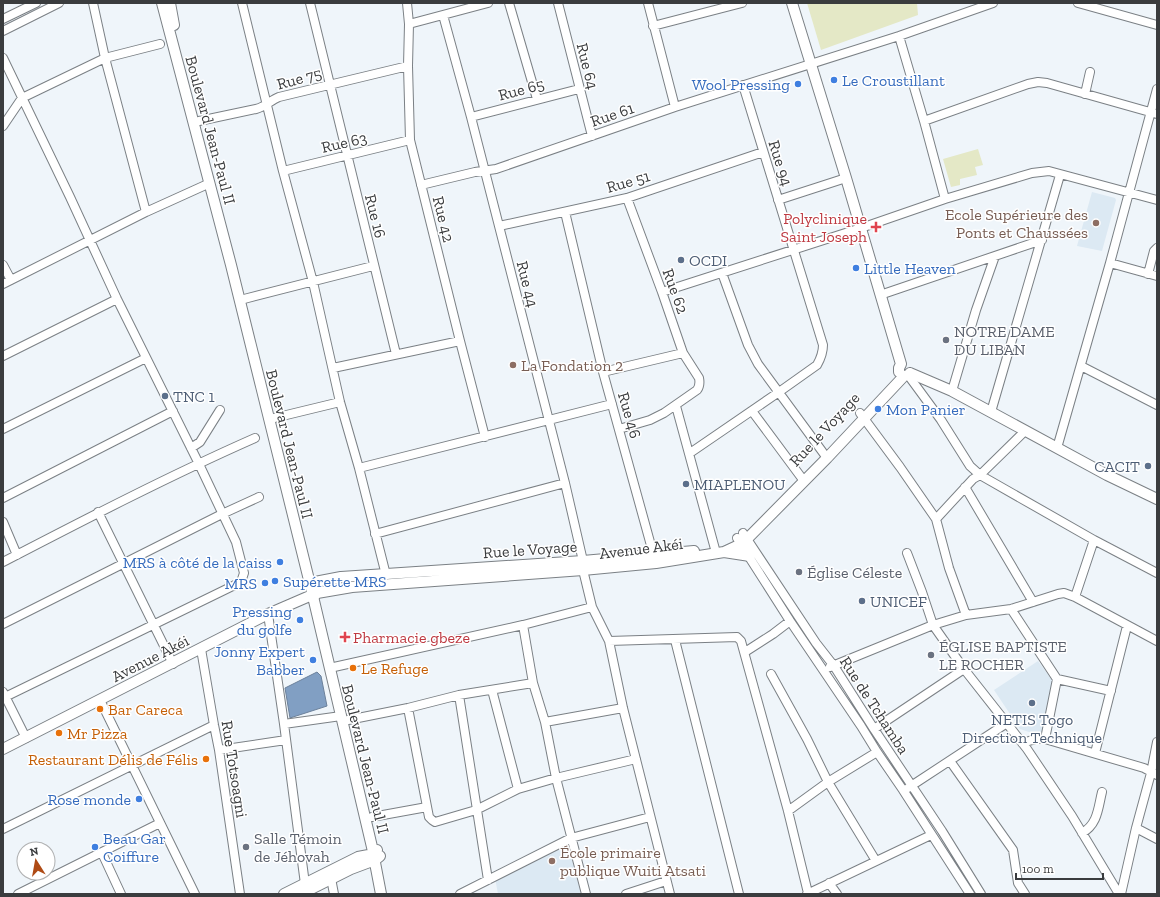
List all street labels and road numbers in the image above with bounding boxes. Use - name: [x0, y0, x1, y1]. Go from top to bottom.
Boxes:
- street label: Rue 64: [573, 41, 603, 92]
- street label: Boulevard Jean-Paul II: [182, 54, 240, 207]
- street label: Rue 75: [275, 63, 324, 94]
- street label: Rue 65: [496, 74, 546, 105]
- street label: Rue 61: [588, 98, 636, 131]
- street label: Rue 63: [319, 128, 369, 157]
- street label: Rue 94: [765, 138, 797, 189]
- street label: Rue 51: [604, 166, 652, 197]
- street label: Rue 16: [361, 192, 390, 240]
- street label: Rue 42: [429, 194, 458, 244]
- street label: Rue 44: [513, 259, 543, 310]
- street label: Rue 62: [659, 266, 692, 316]
- street label: Boulevard Jean-Paul II: [262, 367, 317, 521]
- street label: Rue le Voyage: [785, 388, 863, 470]
- street label: Rue 46: [614, 390, 645, 440]
- street label: Avenue Akéi: [598, 534, 685, 563]
- street label: Rue le Voyage: [482, 537, 578, 562]
- street label: Avenue Akéi: [108, 631, 193, 686]
- street label: Rue de Tchamba: [836, 653, 913, 758]
- street label: Boulevard Jean-Paul II: [338, 682, 393, 836]
- street label: Rue Totsoagni: [217, 719, 252, 820]

